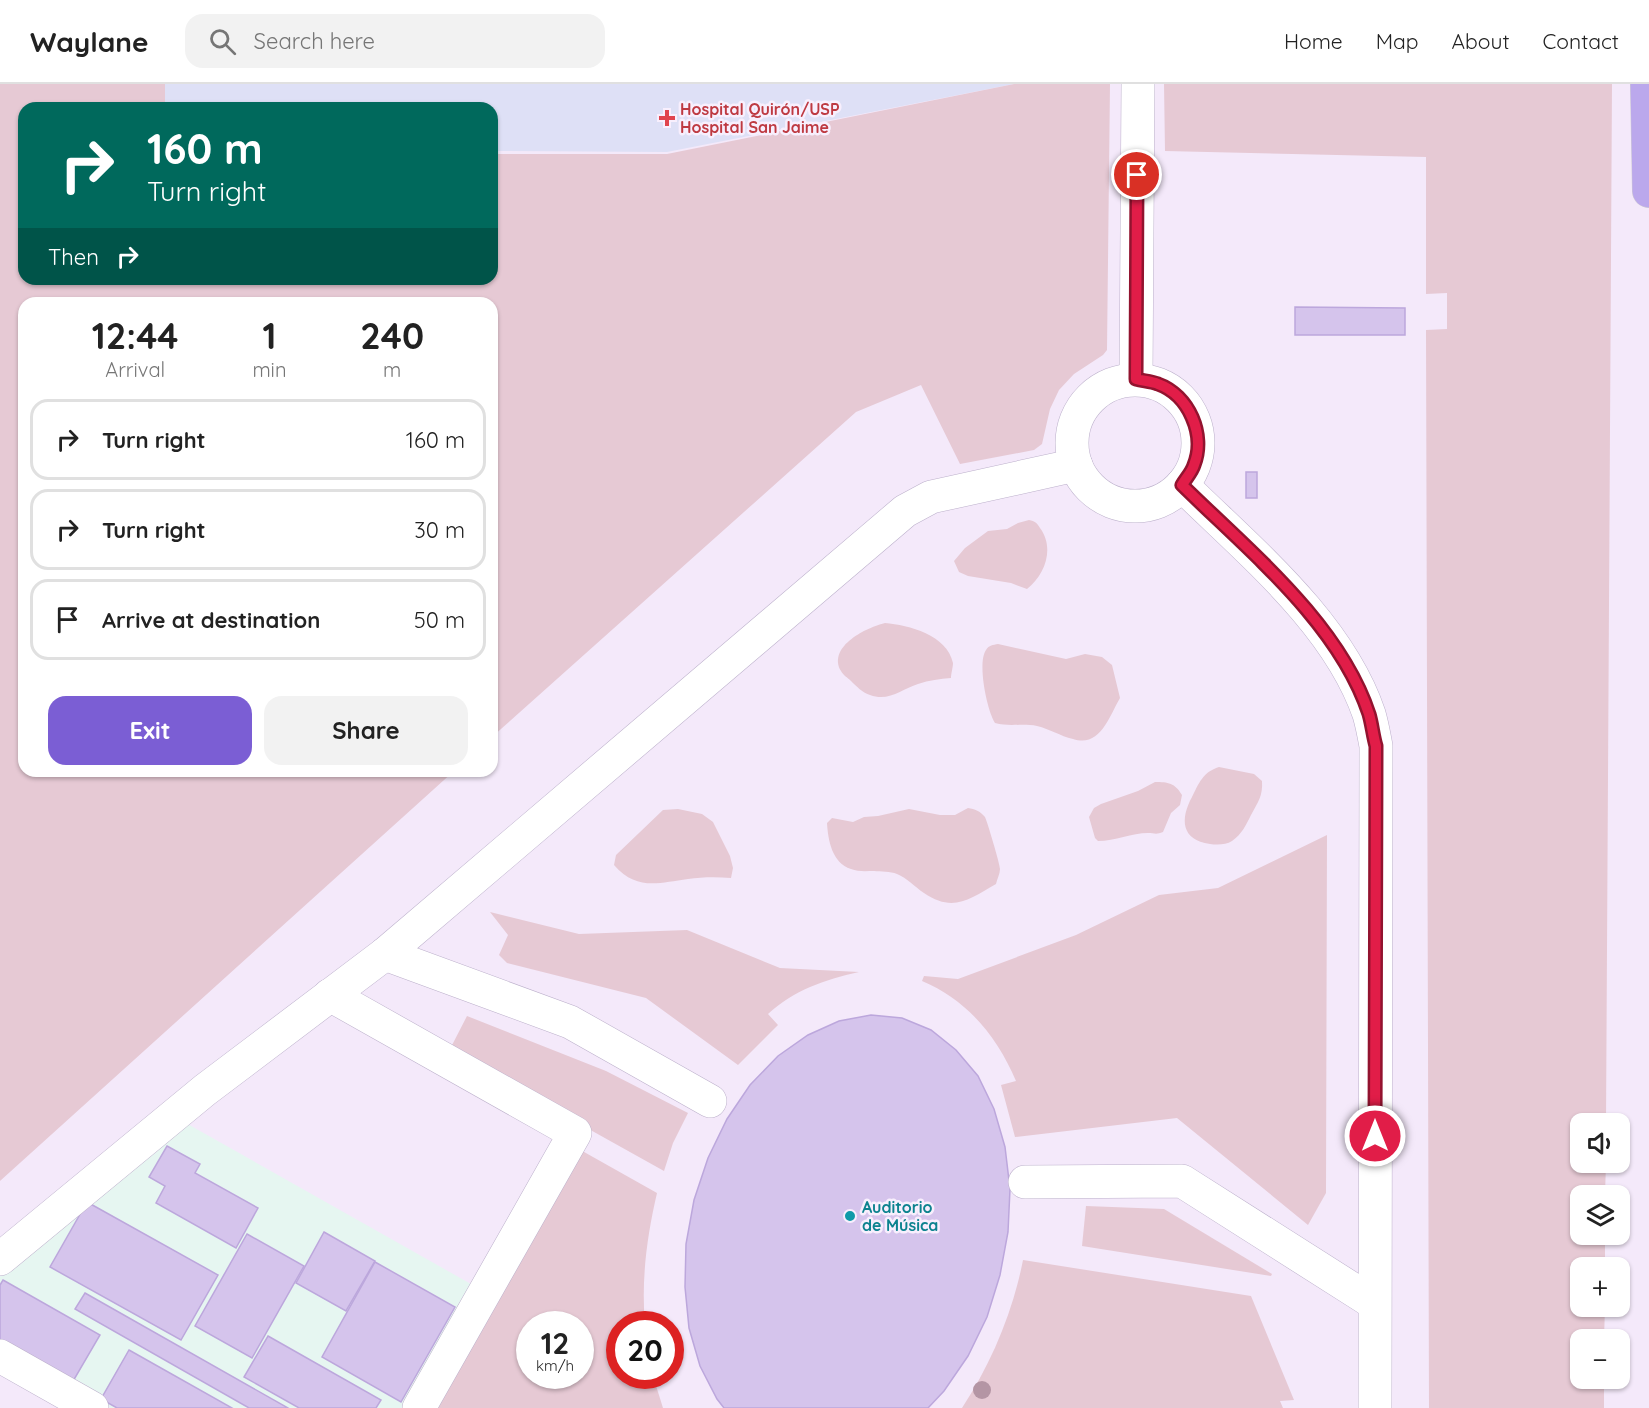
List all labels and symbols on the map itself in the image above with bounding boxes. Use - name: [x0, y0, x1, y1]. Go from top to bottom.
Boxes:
- place label: Hospital Quirón/USP Hospital San Jaime: [680, 99, 840, 137]
- marker: Hospital Quirón/USP Hospital San Jaime: [658, 109, 676, 127]
- pin: [1111, 149, 1162, 200]
- position arrow: [1343, 1104, 1407, 1168]
- place label: Auditorio de Música: [862, 1197, 938, 1235]
- marker: Auditorio de Música: [843, 1209, 857, 1223]
- speed limit sign: 20: [606, 1311, 684, 1389]

